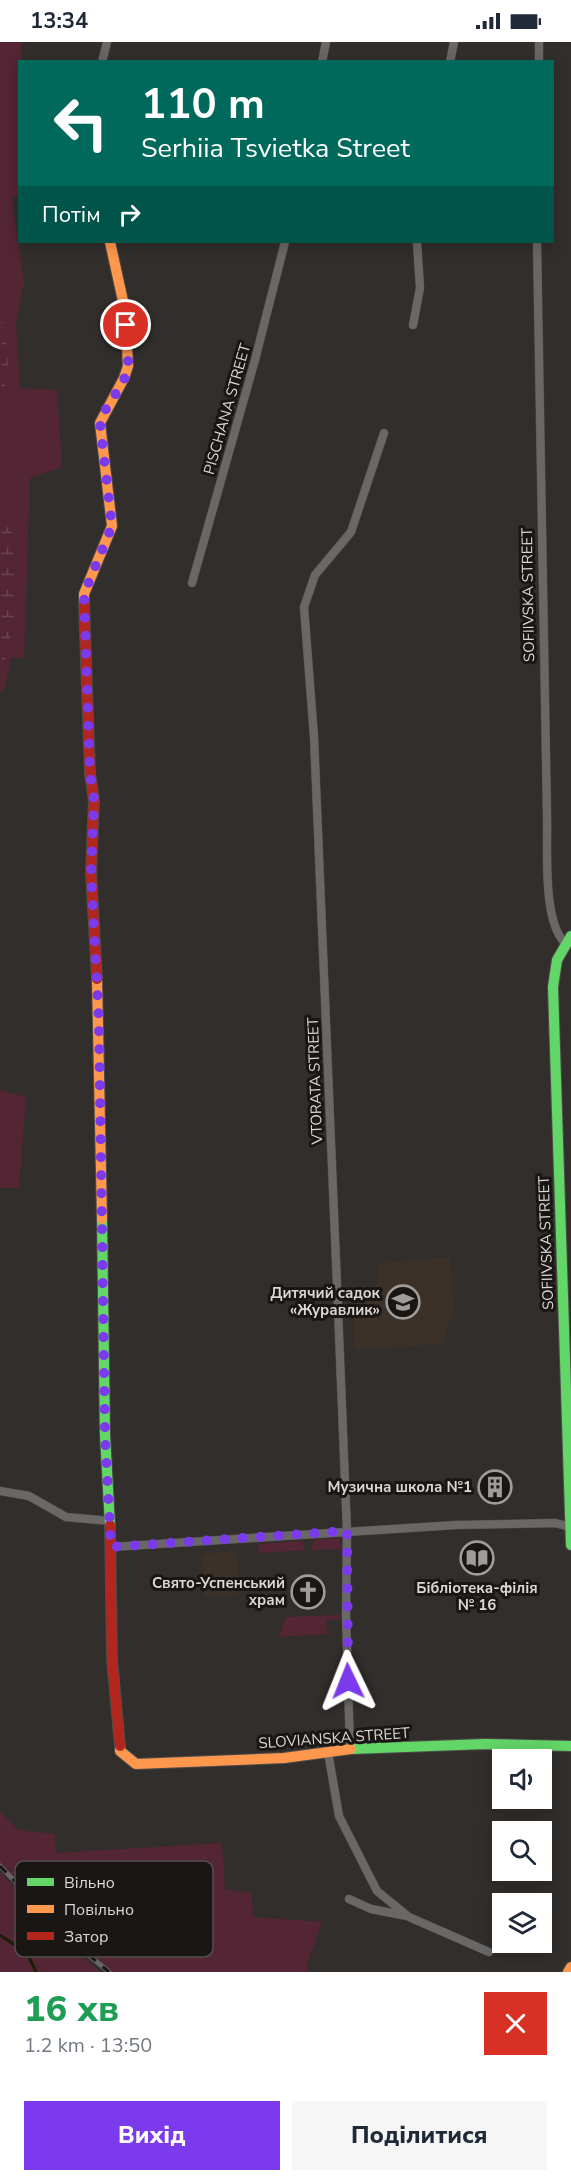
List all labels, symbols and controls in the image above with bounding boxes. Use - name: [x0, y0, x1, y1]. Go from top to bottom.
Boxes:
- text: 13:34: [30, 6, 88, 36]
- text: 110 m: [141, 76, 265, 133]
- icon: left: [42, 84, 120, 162]
- text: Serhiia Tsvietka Street: [141, 130, 410, 167]
- icon: right: [113, 198, 146, 231]
- text: Потім: [42, 200, 101, 230]
- pin: [100, 299, 151, 350]
- icon: arrive: [109, 308, 142, 341]
- street label: PISCHANA STREET: [199, 341, 255, 477]
- street label: SOFIIVSKA STREET: [517, 528, 539, 662]
- street label: VTORATA STREET: [303, 1017, 327, 1146]
- street label: SOFIIVSKA STREET: [534, 1176, 558, 1310]
- place label: Дитячий садок «Журавлик»: [270, 1283, 381, 1320]
- school or university icon: Дитячий садок «Журавлик»: [385, 1284, 421, 1320]
- building icon: Музична школа №1: [477, 1469, 513, 1505]
- place label: Музична школа №1: [327, 1477, 472, 1497]
- library icon: Бібліотека-філія № 16: [459, 1540, 495, 1576]
- place label: Свято-Успенський храм: [152, 1573, 285, 1610]
- church icon: Свято-Успенський храм: [290, 1574, 326, 1610]
- place label: Бібліотека-філія № 16: [416, 1578, 538, 1615]
- position arrow: [316, 1649, 380, 1713]
- street label: SLOVIANSKA STREET: [258, 1723, 410, 1753]
- map controls: [492, 1749, 552, 1953]
- button: sound: [492, 1749, 552, 1809]
- button: search: [492, 1821, 552, 1881]
- legend: [15, 1861, 213, 1957]
- text: Вільно: [64, 1872, 115, 1894]
- button: layers: [492, 1893, 552, 1953]
- text: Повільно: [64, 1899, 134, 1921]
- text: Затор: [64, 1926, 108, 1948]
- text: 16 хв: [24, 1985, 119, 2034]
- button: close: [484, 1992, 547, 2055]
- text: 1.2 km · 13:50: [24, 2032, 152, 2059]
- button: Вихід: [24, 2101, 280, 2170]
- button: Поділитися: [292, 2101, 547, 2170]

